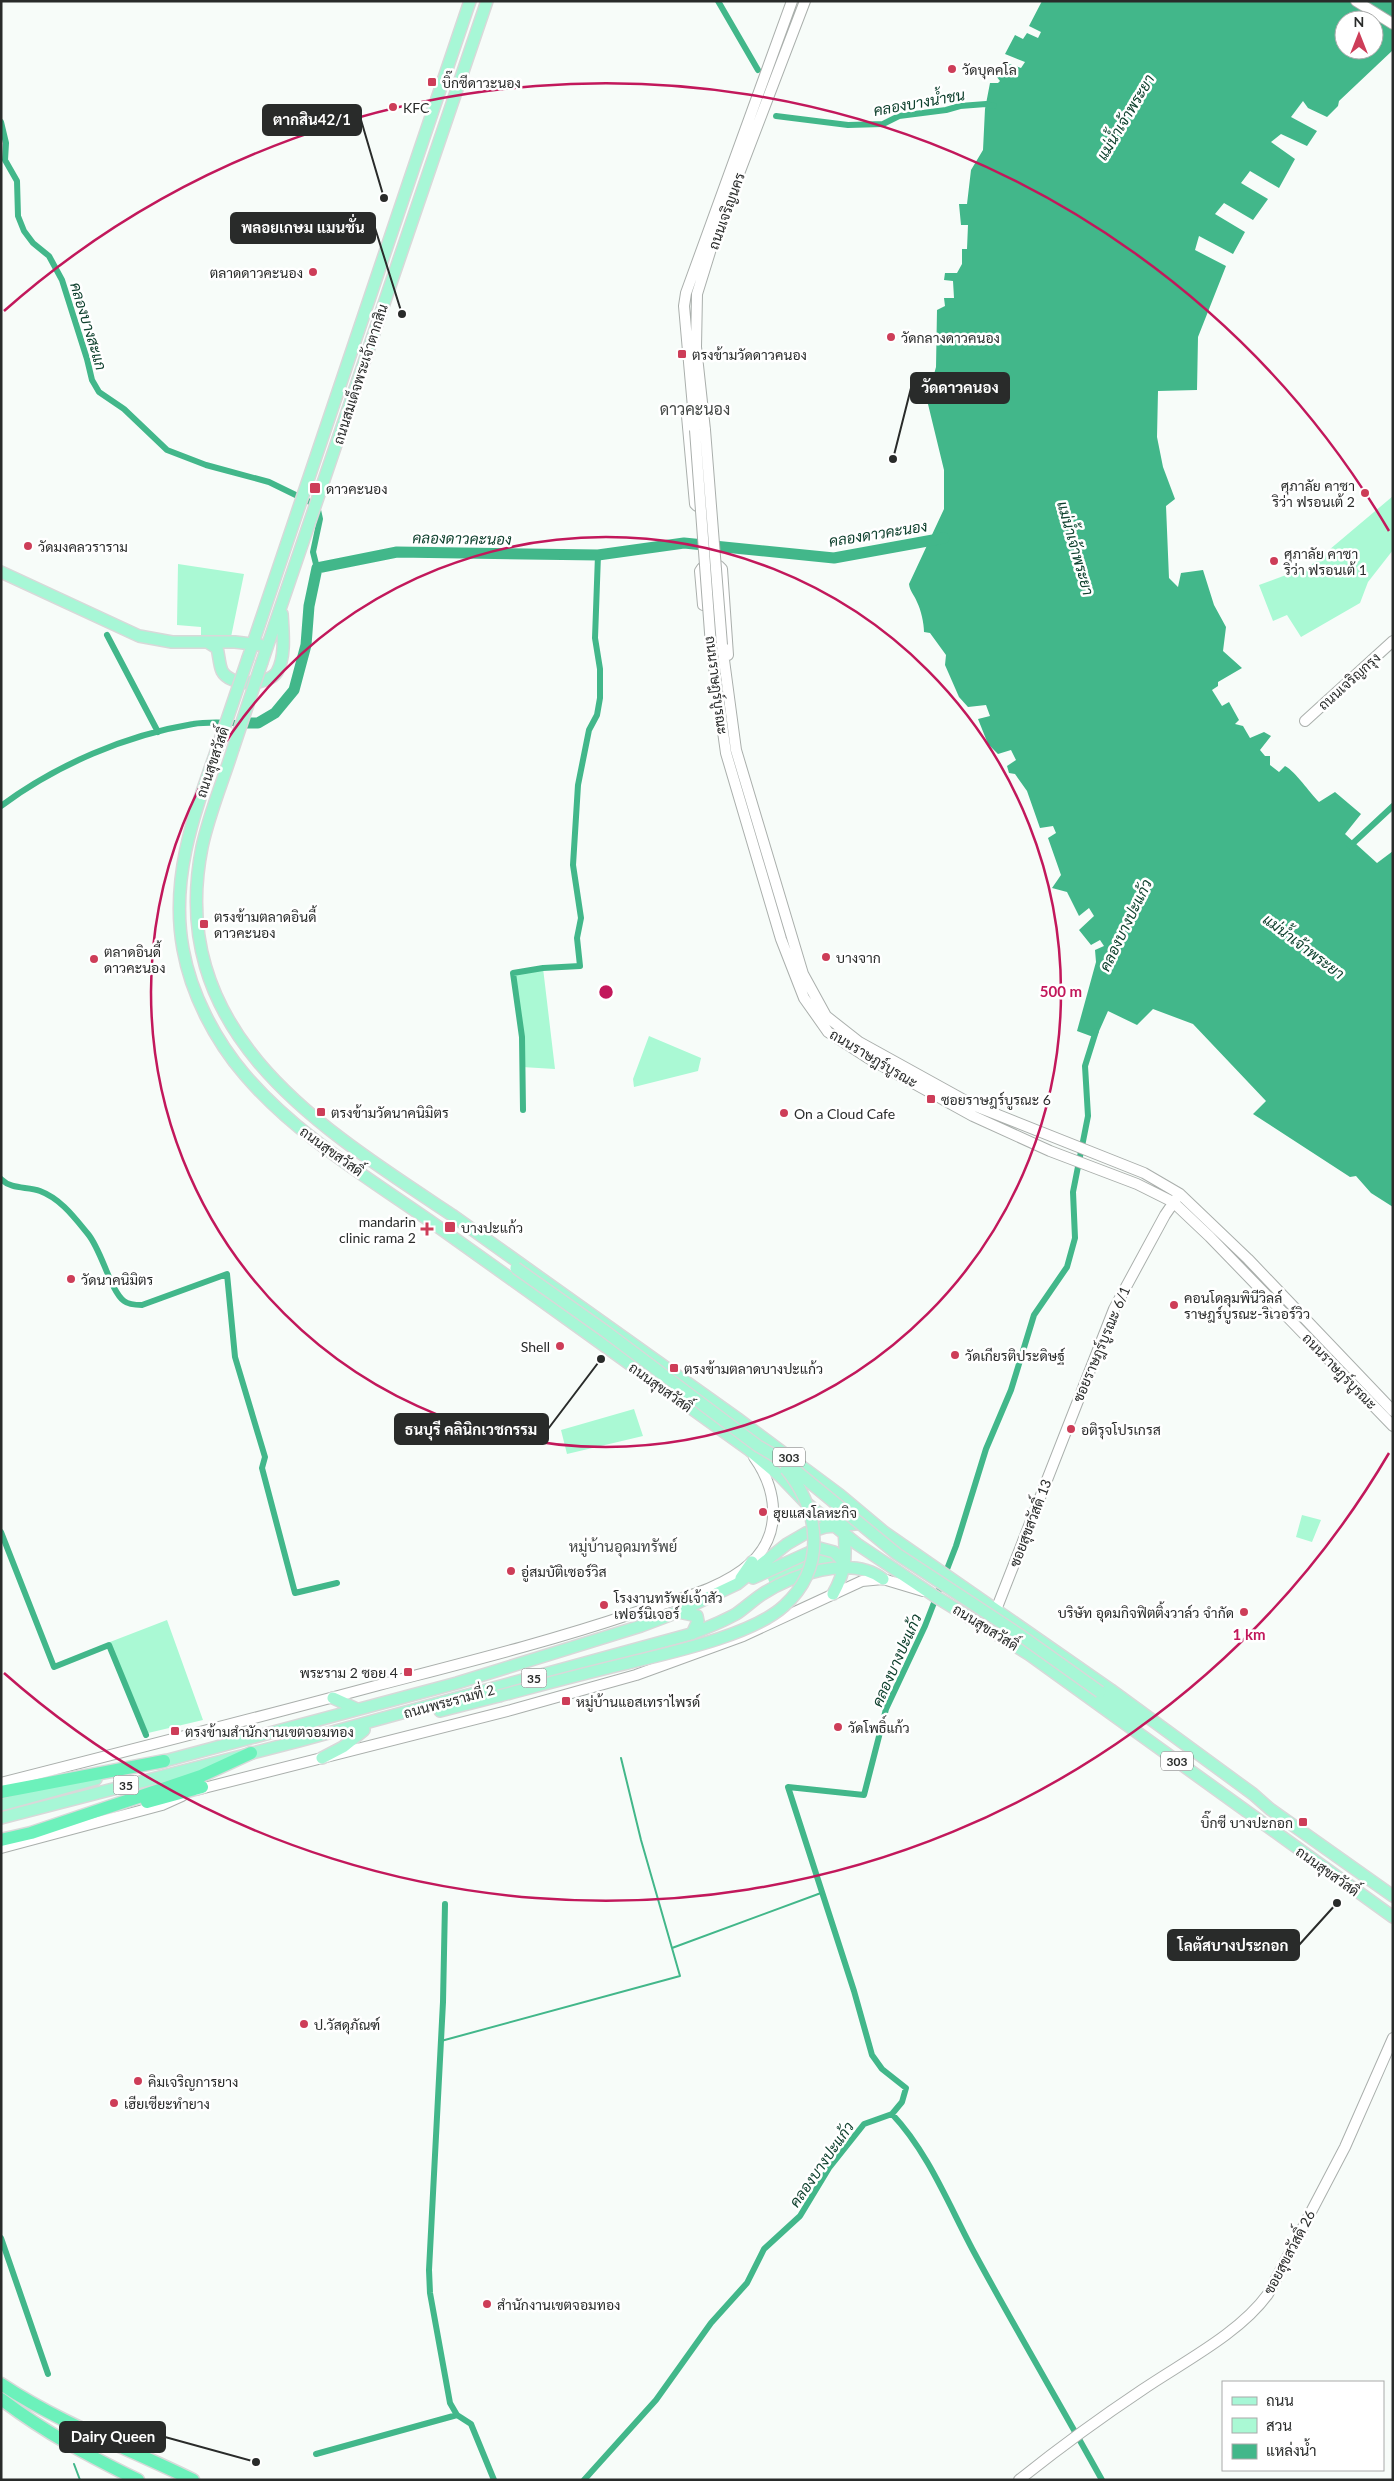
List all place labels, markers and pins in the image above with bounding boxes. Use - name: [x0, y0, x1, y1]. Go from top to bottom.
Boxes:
- place label: วัดบุคคโล: [962, 61, 1017, 80]
- marker: วัดบุคคโล: [946, 63, 958, 75]
- place label: บิ๊กซีดาวะนอง: [442, 70, 521, 91]
- marker: บิ๊กซีดาวะนอง: [426, 76, 438, 88]
- place label: KFC: [403, 99, 430, 116]
- marker: KFC: [387, 101, 399, 113]
- callout: ตากสิน42/1: [263, 105, 361, 135]
- callout: พลอยเกษม แมนชั่น: [231, 213, 375, 243]
- place label: ตลาดดาวคะนอง: [210, 264, 303, 281]
- marker: ตลาดดาวคะนอง: [307, 266, 319, 278]
- place label: วัดกลางดาวคนอง: [901, 329, 1000, 346]
- marker: วัดกลางดาวคนอง: [885, 331, 897, 343]
- place label: ตรงข้ามวัดดาวคนอง: [692, 346, 807, 363]
- marker: ตรงข้ามวัดดาวคนอง: [676, 348, 688, 360]
- callout: วัดดาวคนอง: [911, 373, 1009, 403]
- place label: ศุภาลัย คาซา ริว่า ฟรอนเต้ 2: [1271, 477, 1355, 510]
- place label: ดาวคะนอง: [326, 480, 388, 497]
- marker: ดาวคะนอง: [308, 481, 322, 495]
- marker: ศุภาลัย คาซา ริว่า ฟรอนเต้ 2: [1359, 487, 1371, 499]
- place label: วัดมงคลวราราม: [38, 538, 128, 555]
- marker: วัดมงคลวราราม: [22, 540, 34, 552]
- place label: ศุภาลัย คาซา ริว่า ฟรอนเต้ 1: [1283, 545, 1367, 578]
- marker: ศุภาลัย คาซา ริว่า ฟรอนเต้ 1: [1268, 555, 1280, 567]
- place label: ตรงข้ามตลาดอินดี้ ดาวคะนอง: [214, 905, 317, 941]
- marker: ตรงข้ามตลาดอินดี้ ดาวคะนอง: [198, 918, 210, 930]
- place label: ตลาดอินดี้ ดาวคะนอง: [104, 940, 166, 976]
- place label: บางจาก: [836, 949, 881, 966]
- marker: บางจาก: [820, 951, 832, 963]
- marker: ตลาดอินดี้ ดาวคะนอง: [88, 953, 100, 965]
- centre of rings: [597, 983, 615, 1001]
- place label: ซอยราษฎร์บูรณะ 6: [941, 1091, 1051, 1110]
- marker: ซอยราษฎร์บูรณะ 6: [925, 1093, 937, 1105]
- place label: ตรงข้ามวัดนาคนิมิตร: [331, 1104, 449, 1121]
- place label: On a Cloud Cafe: [794, 1105, 895, 1122]
- marker: ตรงข้ามวัดนาคนิมิตร: [315, 1106, 327, 1118]
- marker: On a Cloud Cafe: [778, 1107, 790, 1119]
- place label: mandarin clinic rama 2: [339, 1213, 416, 1246]
- place label: บางปะแก้ว: [461, 1219, 523, 1236]
- marker: บางปะแก้ว: [443, 1220, 457, 1234]
- marker: mandarin clinic rama 2: [420, 1222, 434, 1236]
- place label: วัดนาคนิมิตร: [81, 1271, 154, 1288]
- marker: วัดนาคนิมิตร: [65, 1273, 77, 1285]
- place label: คอนโดลุมพินีวิลล์ ราษฎร์บูรณะ-ริเวอร์วิว: [1184, 1289, 1310, 1324]
- marker: คอนโดลุมพินีวิลล์ ราษฎร์บูรณะ-ริเวอร์วิว: [1168, 1299, 1180, 1311]
- place label: Shell: [521, 1338, 550, 1355]
- marker: Shell: [554, 1340, 566, 1352]
- place label: วัดเกียรติประดิษฐ์: [965, 1347, 1065, 1365]
- marker: วัดเกียรติประดิษฐ์: [949, 1349, 961, 1361]
- place label: ตรงข้ามตลาดบางปะแก้ว: [684, 1360, 823, 1377]
- marker: ตรงข้ามตลาดบางปะแก้ว: [668, 1362, 680, 1374]
- callout: ธนบุรี คลินิกเวชกรรม: [395, 1414, 548, 1444]
- place label: อติรุจโปรเกรส: [1081, 1421, 1161, 1440]
- marker: อติรุจโปรเกรส: [1065, 1423, 1077, 1435]
- place label: ฮุยแสงโลหะกิจ: [773, 1504, 857, 1523]
- marker: ฮุยแสงโลหะกิจ: [757, 1506, 769, 1518]
- place label: อู่สมบัติเซอร์วิส: [521, 1563, 607, 1582]
- marker: อู่สมบัติเซอร์วิส: [505, 1565, 517, 1577]
- place label: โรงงานทรัพย์เจ้าสัว เฟอร์นิเจอร์: [613, 1589, 723, 1622]
- marker: โรงงานทรัพย์เจ้าสัว เฟอร์นิเจอร์: [598, 1599, 610, 1611]
- place label: บริษัท อุดมกิจฟิตติ้งวาล์ว จำกัด: [1058, 1601, 1234, 1623]
- marker: บริษัท อุดมกิจฟิตติ้งวาล์ว จำกัด: [1238, 1606, 1250, 1618]
- place label: พระราม 2 ซอย 4: [300, 1664, 398, 1681]
- marker: พระราม 2 ซอย 4: [402, 1666, 414, 1678]
- place label: หมู่บ้านแอสเทราไพรด์: [576, 1693, 700, 1712]
- marker: หมู่บ้านแอสเทราไพรด์: [560, 1695, 572, 1707]
- place label: วัดโพธิ์แก้ว: [848, 1715, 910, 1736]
- marker: วัดโพธิ์แก้ว: [832, 1721, 844, 1733]
- place label: ตรงข้ามสำนักงานเขตจอมทอง: [185, 1723, 354, 1740]
- marker: ตรงข้ามสำนักงานเขตจอมทอง: [169, 1725, 181, 1737]
- place label: บิ๊กซี บางปะกอก: [1201, 1810, 1293, 1831]
- marker: บิ๊กซี บางปะกอก: [1297, 1816, 1309, 1828]
- callout: โลตัสบางประกอก: [1168, 1930, 1299, 1960]
- place label: ป.วัสดุภัณฑ์: [314, 2016, 380, 2035]
- marker: ป.วัสดุภัณฑ์: [298, 2018, 310, 2030]
- place label: คิมเจริญการยาง: [148, 2073, 238, 2091]
- marker: คิมเจริญการยาง: [132, 2075, 144, 2087]
- place label: เฮียเซียะทำยาง: [124, 2095, 210, 2112]
- marker: เฮียเซียะทำยาง: [108, 2097, 120, 2109]
- place label: สำนักงานเขตจอมทอง: [497, 2296, 620, 2313]
- marker: สำนักงานเขตจอมทอง: [481, 2298, 493, 2310]
- callout: Dairy Queen: [60, 2422, 165, 2452]

